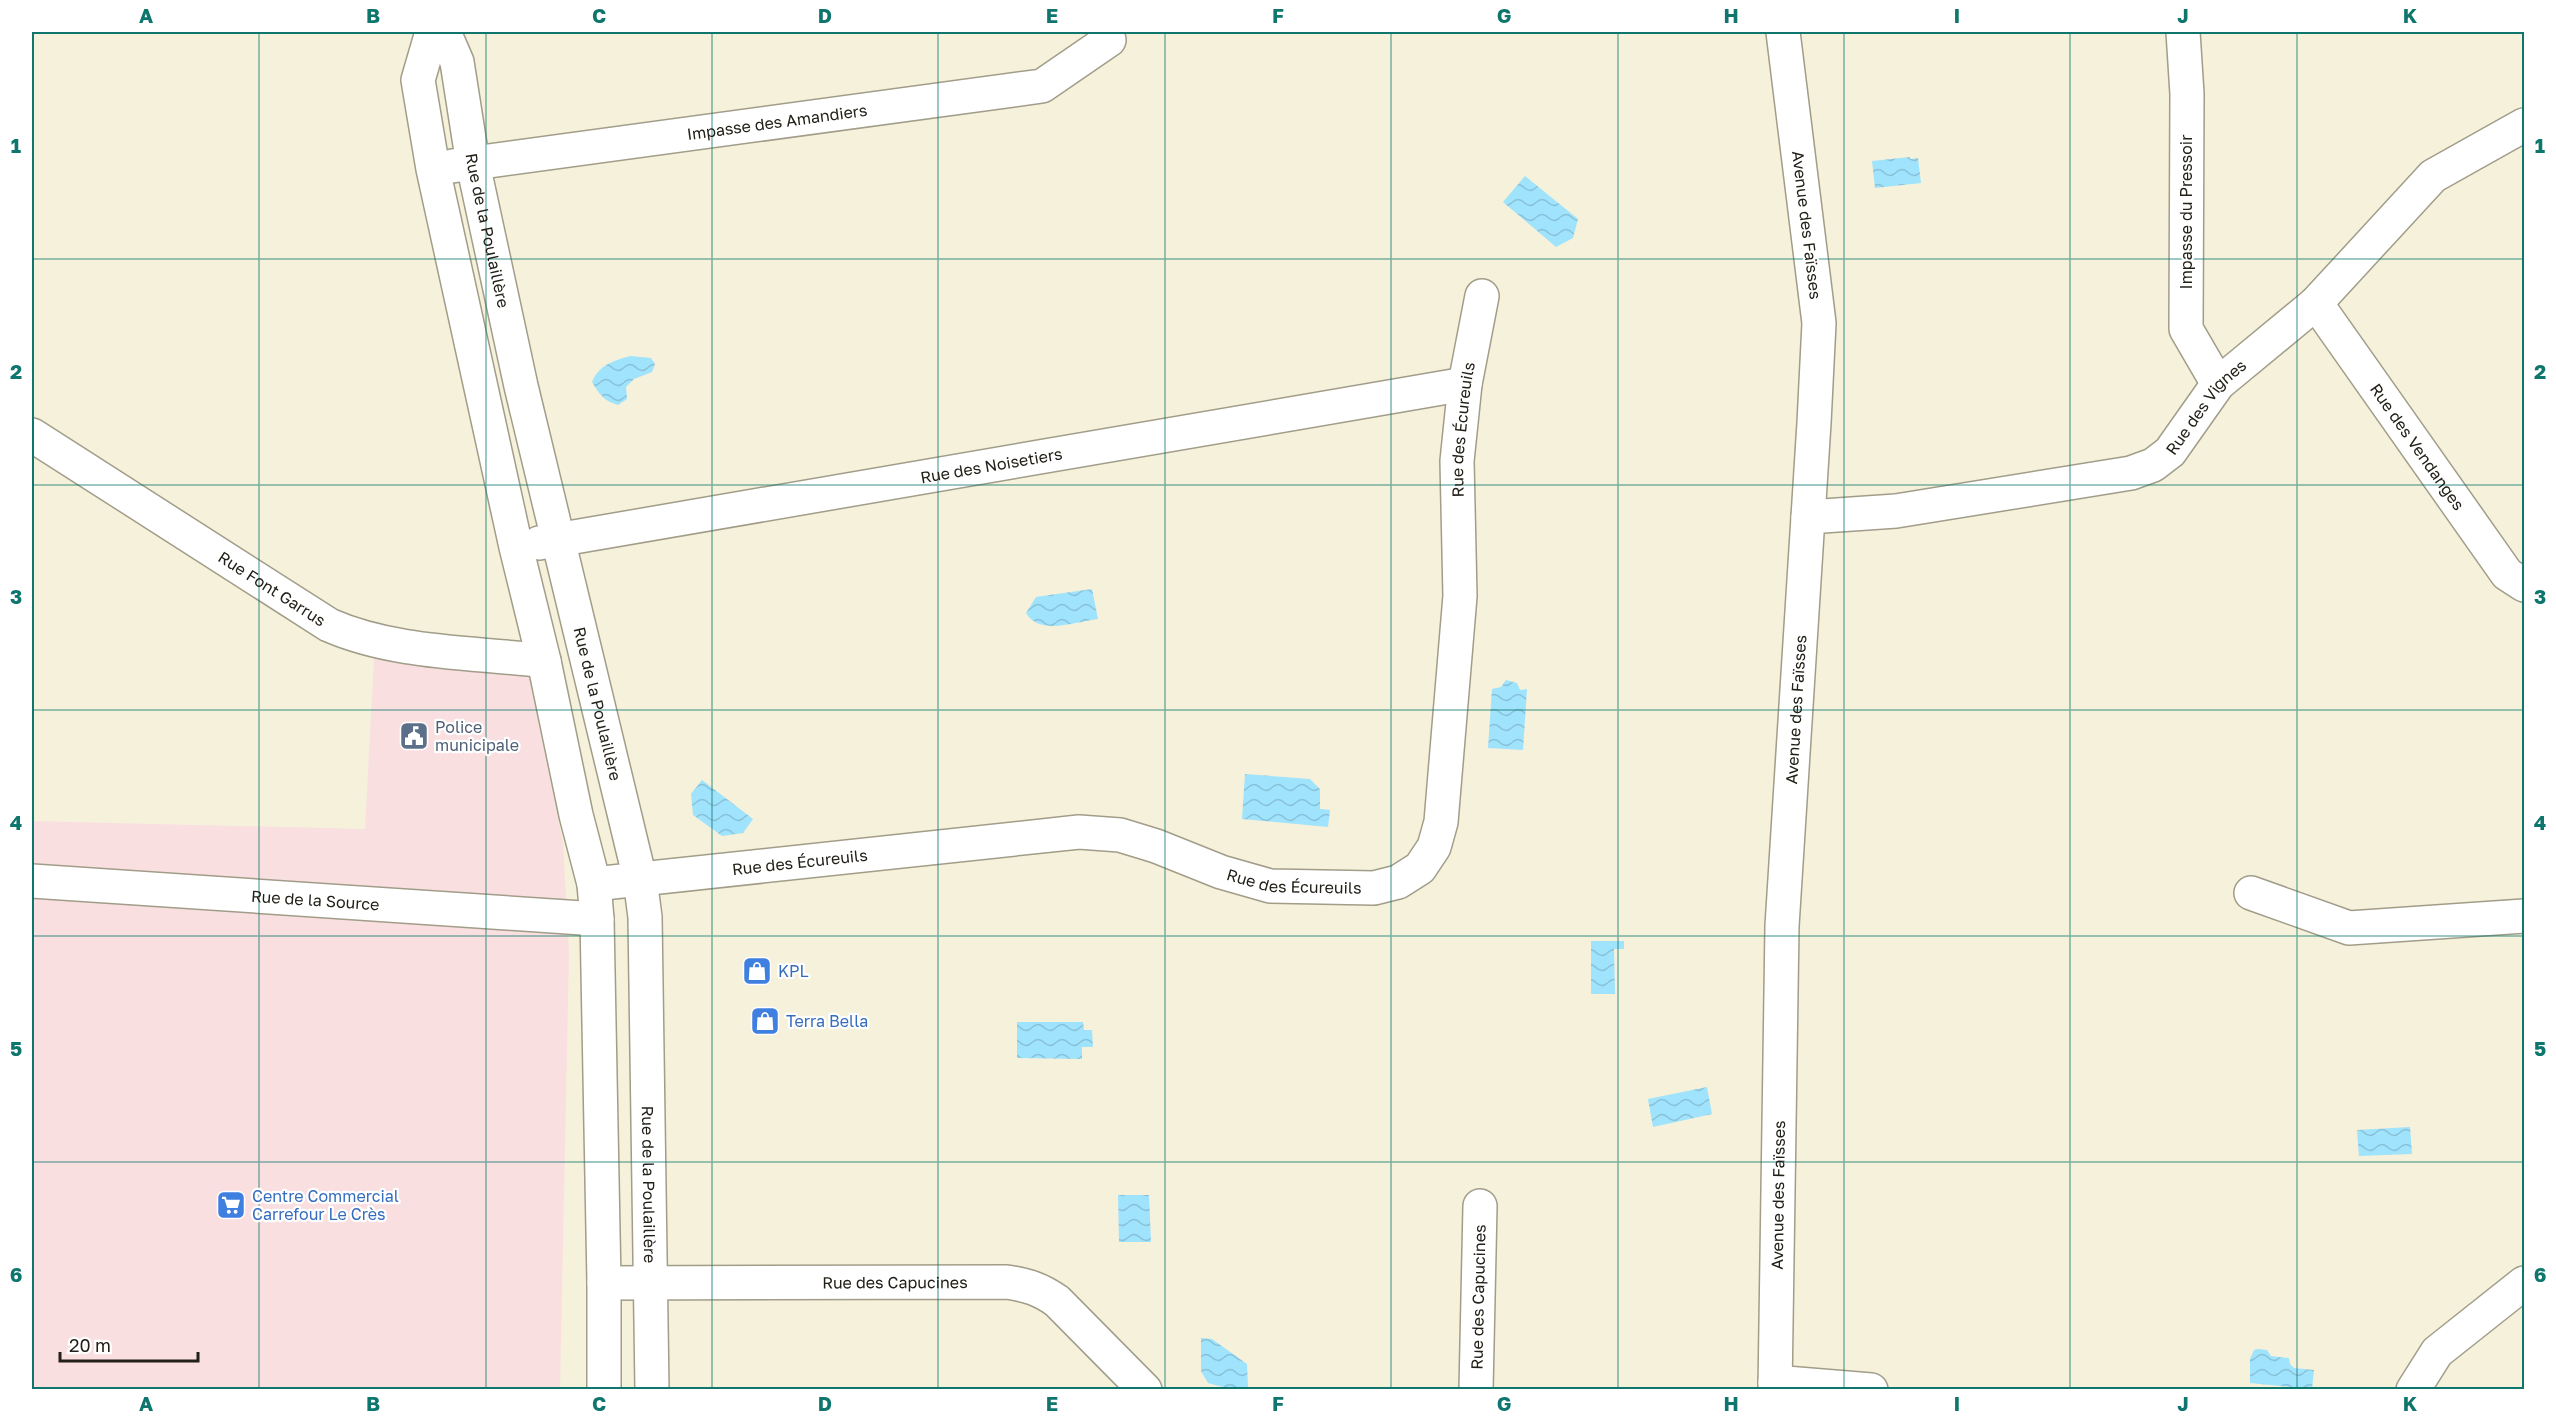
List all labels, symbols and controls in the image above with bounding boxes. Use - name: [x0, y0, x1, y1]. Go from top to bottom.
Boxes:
- text: A: [139, 3, 153, 27]
- text: B: [366, 3, 380, 27]
- text: C: [592, 3, 606, 27]
- text: D: [818, 3, 832, 27]
- text: E: [1046, 3, 1058, 27]
- text: F: [1272, 3, 1284, 27]
- text: G: [1497, 3, 1511, 27]
- text: H: [1723, 3, 1739, 27]
- text: I: [1954, 3, 1960, 27]
- text: J: [2177, 3, 2189, 27]
- text: K: [2403, 3, 2418, 27]
- street label: Impasse des Amandiers: [686, 100, 869, 144]
- text: 1: [11, 133, 21, 157]
- text: 1: [2535, 133, 2545, 157]
- street label: Impasse du Pressoir: [2176, 135, 2196, 289]
- street label: Avenue des Faïsses: [1788, 150, 1826, 300]
- street label: Rue de la Poulaillère: [461, 152, 514, 310]
- street label: Rue des Vignes: [2161, 355, 2250, 458]
- text: 2: [10, 359, 22, 383]
- text: 2: [2534, 359, 2546, 383]
- street label: Rue des Écureuils: [1447, 360, 1479, 498]
- street label: Rue des Vendanges: [2366, 380, 2469, 514]
- street label: Rue des Noisetiers: [919, 443, 1064, 487]
- street label: Rue Font Garrus: [215, 547, 330, 630]
- text: 3: [10, 584, 22, 608]
- text: 3: [2534, 584, 2546, 608]
- street label: Rue de la Poulaillère: [569, 625, 626, 783]
- street label: Avenue des Faïsses: [1781, 634, 1810, 785]
- place label: Police municipale: [435, 717, 519, 755]
- public building icon: Police municipale: [398, 720, 430, 752]
- text: 4: [10, 810, 22, 834]
- text: 4: [2534, 810, 2546, 834]
- street label: Rue des Écureuils: [731, 845, 869, 879]
- street label: Rue des Écureuils: [1224, 864, 1362, 898]
- street label: Rue de la Source: [251, 886, 380, 914]
- shop icon: KPL: [741, 955, 773, 987]
- place label: KPL: [778, 961, 809, 981]
- shop icon: Terra Bella: [749, 1005, 781, 1037]
- place label: Terra Bella: [786, 1011, 868, 1031]
- text: 5: [10, 1036, 22, 1060]
- text: 5: [2534, 1036, 2546, 1060]
- street label: Rue de la Poulaillère: [638, 1105, 660, 1263]
- street label: Avenue des Faïsses: [1767, 1120, 1789, 1270]
- place label: Centre Commercial Carrefour Le Crès: [252, 1186, 399, 1224]
- supermarket icon: Centre Commercial Carrefour Le Crès: [215, 1189, 247, 1221]
- street label: Rue des Capucines: [1466, 1224, 1490, 1370]
- text: 6: [10, 1262, 22, 1286]
- text: 6: [2534, 1262, 2546, 1286]
- street label: Rue des Capucines: [822, 1272, 968, 1292]
- scale bar: [60, 1325, 198, 1363]
- text: 20 m: [69, 1334, 111, 1356]
- text: A: [139, 1391, 153, 1415]
- text: B: [366, 1391, 380, 1415]
- text: C: [592, 1391, 606, 1415]
- text: D: [818, 1391, 832, 1415]
- text: E: [1046, 1391, 1058, 1415]
- text: F: [1272, 1391, 1284, 1415]
- text: G: [1497, 1391, 1511, 1415]
- text: H: [1723, 1391, 1739, 1415]
- text: I: [1954, 1391, 1960, 1415]
- text: J: [2177, 1391, 2189, 1415]
- text: K: [2403, 1391, 2418, 1415]

